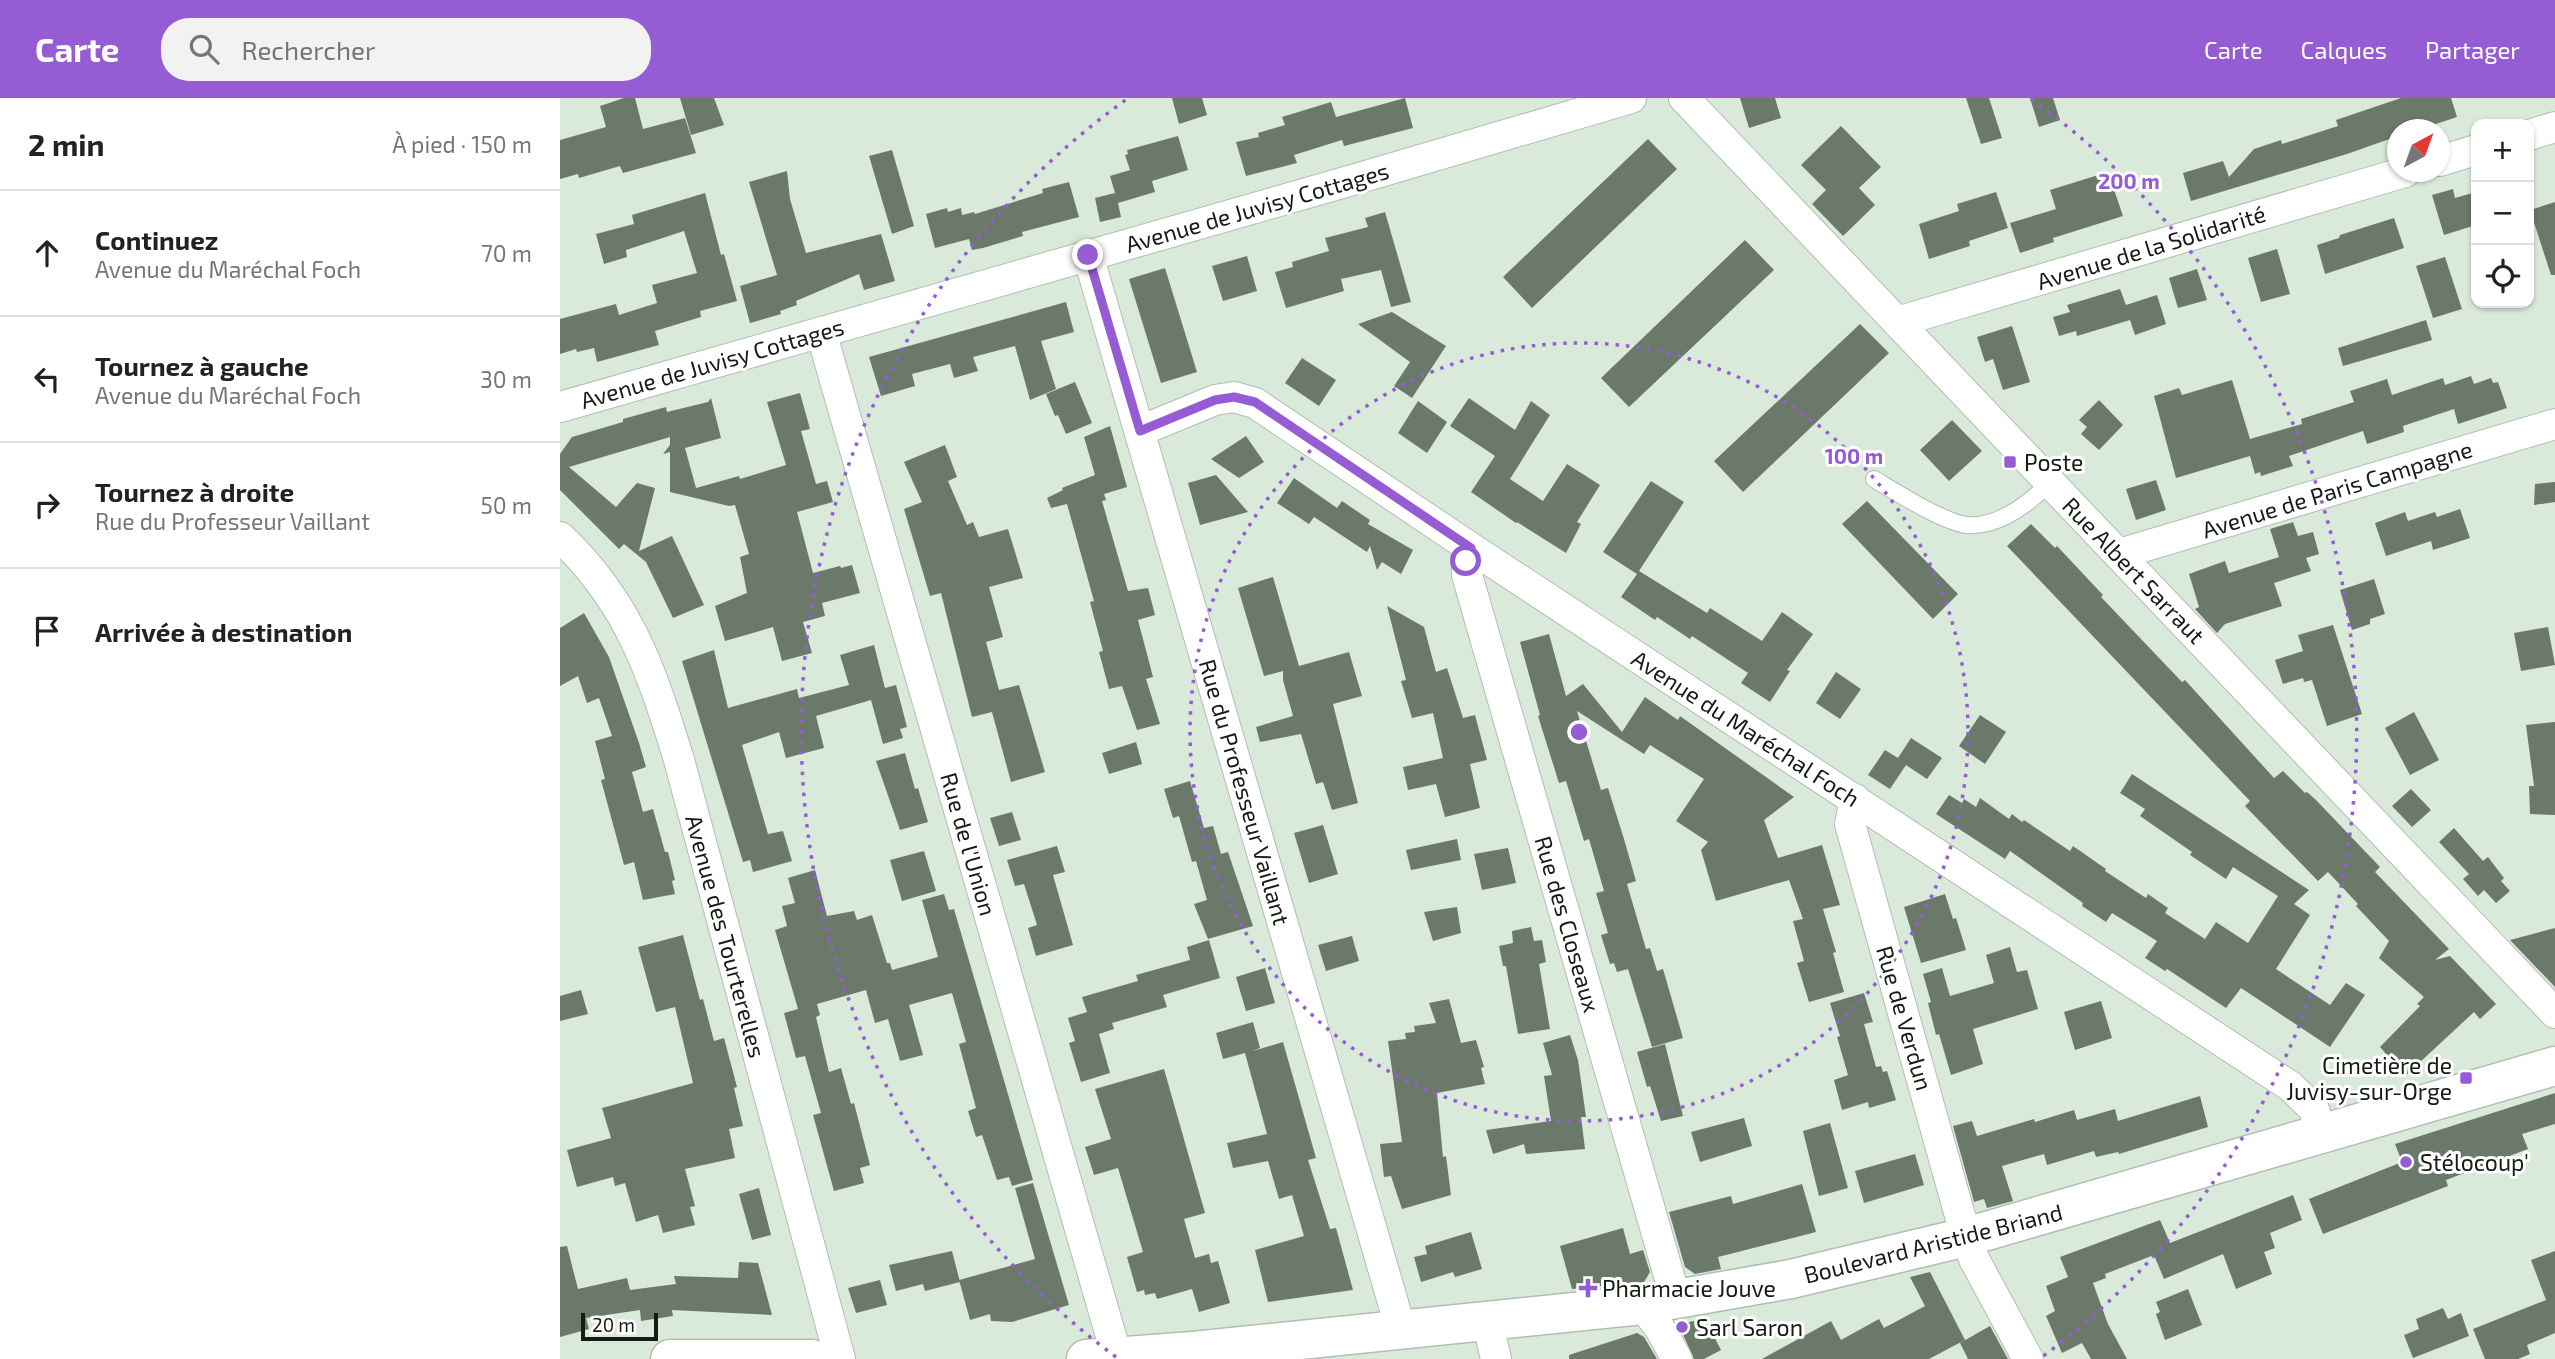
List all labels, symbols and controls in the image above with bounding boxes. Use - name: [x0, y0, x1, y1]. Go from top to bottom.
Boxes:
- search box: [161, 18, 651, 81]
- text: Carte: [35, 29, 119, 69]
- icon: search: [185, 30, 223, 68]
- text: Rechercher: [241, 34, 375, 65]
- text: Carte: [2204, 35, 2263, 64]
- text: Calques: [2301, 35, 2387, 64]
- text: Partager: [2425, 35, 2520, 64]
- north arrow: [2387, 119, 2450, 182]
- map controls: [2471, 119, 2534, 308]
- button: +: [2471, 119, 2534, 182]
- text: 2 min: [28, 126, 105, 162]
- text: À pied · 150 m: [392, 130, 532, 158]
- street label: Avenue de Juvisy Cottages: [1122, 156, 1392, 258]
- text: 200 m: [2098, 168, 2160, 193]
- button: −: [2471, 182, 2534, 245]
- street label: Avenue de la Solidarité: [2033, 199, 2269, 295]
- text: Continuez: [95, 224, 218, 255]
- icon: ahead: [28, 234, 66, 272]
- text: 70 m: [481, 239, 532, 267]
- route end: [1072, 239, 1103, 270]
- button: locate: [2471, 245, 2534, 308]
- text: Avenue du Maréchal Foch: [95, 255, 361, 283]
- street label: Avenue de Juvisy Cottages: [577, 312, 847, 414]
- text: Tournez à gauche: [95, 350, 309, 381]
- icon: left: [28, 360, 66, 398]
- text: 30 m: [480, 365, 532, 393]
- text: Avenue du Maréchal Foch: [95, 381, 361, 409]
- street label: Avenue de Paris Campagne: [2198, 435, 2476, 543]
- text: 100 m: [1825, 443, 1883, 468]
- place label: Poste: [2024, 448, 2083, 476]
- marker: Poste: [2002, 454, 2018, 470]
- text: Tournez à droite: [95, 476, 294, 507]
- icon: right: [28, 486, 66, 524]
- text: 50 m: [481, 491, 532, 519]
- street label: Rue Albert Sarraut: [2057, 491, 2211, 649]
- text: Rue du Professeur Vaillant: [95, 507, 370, 535]
- route start: [1450, 545, 1481, 576]
- icon: arrive: [28, 612, 66, 650]
- text: Arrivée à destination: [95, 616, 352, 647]
- street label: Avenue du Maréchal Foch: [1627, 644, 1865, 812]
- street label: Rue du Professeur Vaillant: [1194, 656, 1296, 928]
- centre of rings: [1567, 720, 1591, 744]
- street label: Rue de l'Union: [935, 769, 1003, 919]
- street label: Avenue des Tourterelles: [680, 811, 772, 1061]
- street label: Rue des Closeaux: [1529, 833, 1607, 1015]
- street label: Rue de Verdun: [1871, 943, 1939, 1093]
- place label: Cimetière de Juvisy-sur-Orge: [2286, 1051, 2452, 1105]
- marker: Cimetière de Juvisy-sur-Orge: [2458, 1070, 2474, 1086]
- place label: Stélocoup': [2420, 1148, 2529, 1176]
- marker: Stélocoup': [2398, 1154, 2414, 1170]
- street label: Boulevard Aristide Briand: [1801, 1197, 2065, 1289]
- place label: Pharmacie Jouve: [1602, 1274, 1776, 1302]
- marker: Pharmacie Jouve: [1580, 1280, 1596, 1296]
- scale bar: [581, 1310, 658, 1342]
- text: 20 m: [592, 1313, 635, 1336]
- place label: Sarl Saron: [1696, 1313, 1803, 1341]
- marker: Sarl Saron: [1674, 1319, 1690, 1335]

